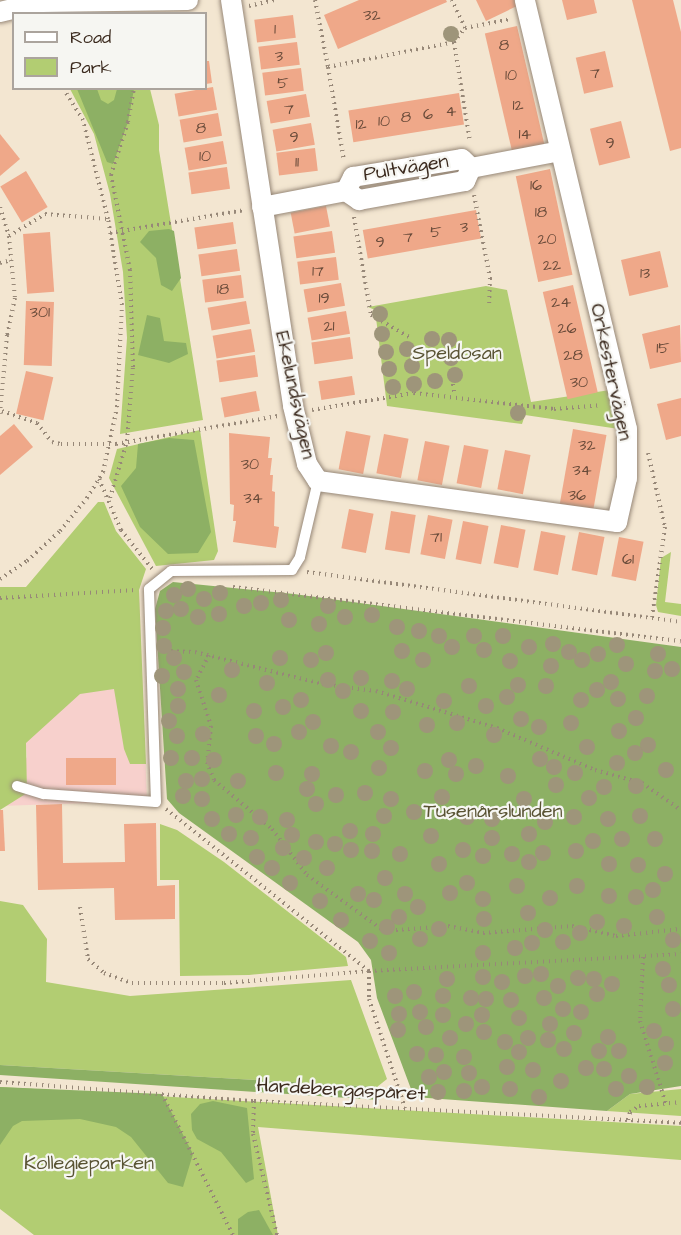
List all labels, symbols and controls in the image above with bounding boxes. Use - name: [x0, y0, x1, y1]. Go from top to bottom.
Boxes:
- house number: 32: [363, 5, 381, 25]
- legend: [12, 12, 207, 90]
- house number: 1: [274, 19, 276, 39]
- text: Road: [70, 25, 111, 50]
- house number: 8: [499, 35, 509, 55]
- house number: 3: [275, 46, 283, 66]
- text: Park: [70, 55, 112, 80]
- house number: 7: [590, 63, 600, 83]
- house number: 10: [505, 65, 517, 85]
- house number: 5: [277, 73, 289, 93]
- house number: 12: [512, 95, 524, 115]
- house number: 7: [284, 99, 294, 119]
- house number: 4: [446, 101, 456, 121]
- house number: 6: [423, 104, 433, 124]
- house number: 8: [401, 107, 411, 127]
- house number: 10: [378, 111, 390, 131]
- house number: 12: [355, 114, 367, 134]
- house number: 8: [196, 118, 206, 138]
- house number: 14: [519, 124, 531, 144]
- house number: 9: [289, 127, 299, 147]
- house number: 9: [605, 133, 615, 153]
- house number: 10: [199, 146, 211, 166]
- street label: Pultvägen: [362, 149, 450, 187]
- house number: 11: [295, 152, 299, 172]
- house number: 16: [530, 175, 542, 195]
- house number: 18: [535, 202, 547, 222]
- house number: 3: [460, 217, 468, 237]
- house number: 5: [430, 222, 442, 242]
- house number: 7: [403, 227, 413, 247]
- house number: 20: [537, 229, 557, 249]
- house number: 9: [375, 232, 385, 252]
- house number: 22: [543, 255, 561, 275]
- house number: 17: [312, 261, 324, 281]
- house number: 13: [640, 263, 650, 283]
- house number: 18: [217, 279, 229, 299]
- house number: 19: [318, 288, 330, 308]
- house number: 24: [551, 292, 571, 312]
- street label: Orkestervägen: [585, 301, 637, 443]
- house number: 301: [30, 302, 50, 322]
- house number: 21: [323, 316, 335, 336]
- house number: 26: [557, 318, 577, 338]
- street label: Ekelundsvägen: [270, 329, 320, 461]
- house number: 15: [656, 338, 670, 358]
- park label: Speldosan: [412, 341, 502, 365]
- house number: 28: [563, 345, 583, 365]
- house number: 30: [570, 372, 588, 392]
- house number: 32: [578, 435, 596, 455]
- house number: 30: [241, 454, 259, 474]
- house number: 34: [572, 460, 592, 480]
- house number: 36: [568, 485, 586, 505]
- house number: 34: [243, 488, 263, 508]
- house number: 71: [430, 527, 442, 547]
- house number: 61: [622, 549, 634, 569]
- park label: Tusenårslunden: [423, 799, 563, 823]
- street label: Hardebergaspåret: [256, 1074, 426, 1106]
- park label: Kollegieparken: [24, 1151, 154, 1175]

